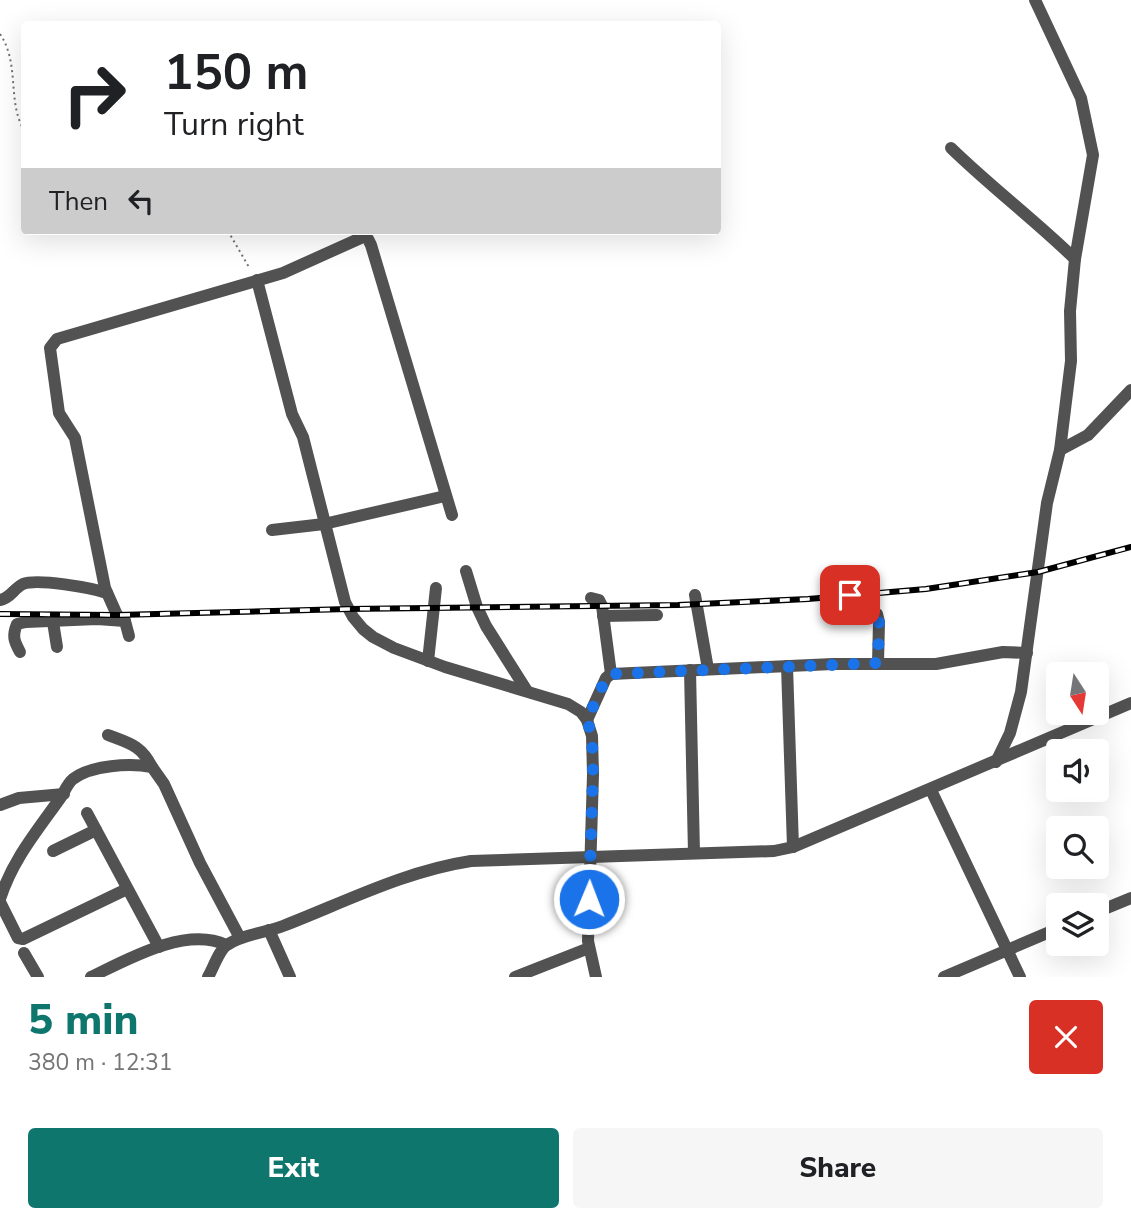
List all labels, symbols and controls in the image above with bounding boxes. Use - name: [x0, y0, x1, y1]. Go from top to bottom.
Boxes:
- text: 150 m: [164, 39, 308, 106]
- icon: right: [49, 49, 140, 140]
- text: Turn right: [164, 103, 304, 146]
- icon: left: [122, 182, 160, 220]
- text: Then: [49, 184, 108, 219]
- pin: [820, 565, 880, 625]
- icon: arrive: [831, 576, 869, 614]
- north arrow: [1046, 662, 1110, 724]
- map controls: [1046, 662, 1109, 956]
- button: sound: [1046, 739, 1109, 802]
- button: search: [1046, 816, 1109, 879]
- position arrow: [552, 862, 626, 936]
- button: layers: [1046, 893, 1109, 956]
- text: 5 min: [28, 992, 138, 1049]
- button: close: [1029, 1000, 1103, 1074]
- text: 380 m · 12:31: [28, 1047, 173, 1078]
- button: Exit: [28, 1128, 559, 1208]
- button: Share: [573, 1128, 1103, 1208]

